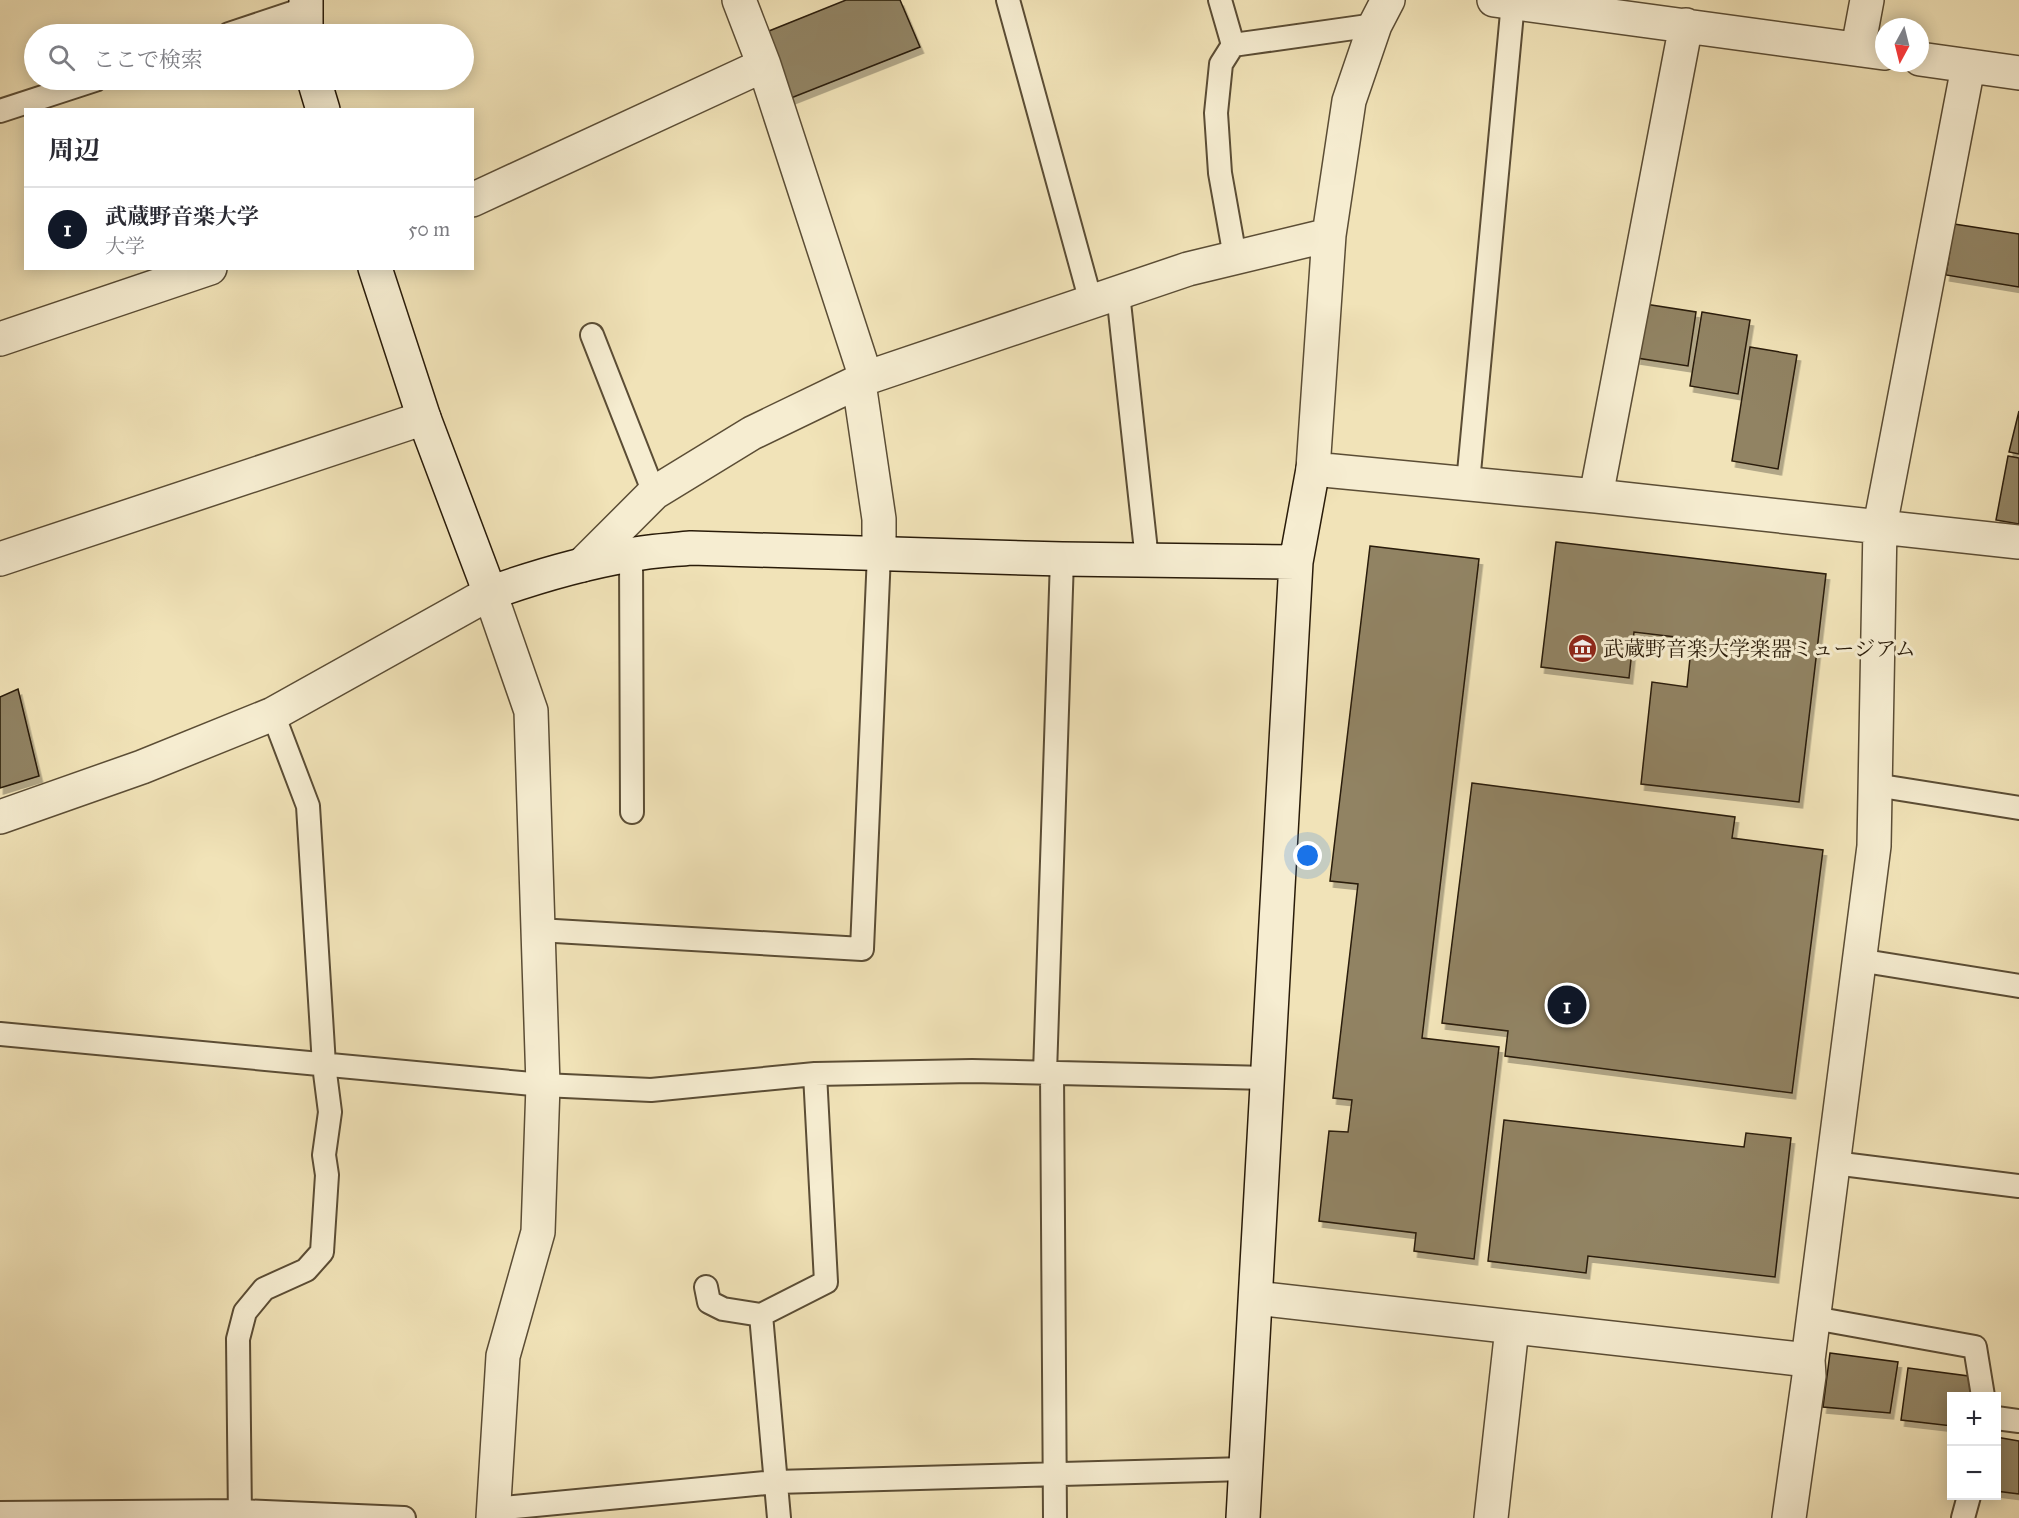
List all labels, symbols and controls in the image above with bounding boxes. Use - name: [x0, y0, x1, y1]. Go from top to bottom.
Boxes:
- north arrow: [1875, 18, 1929, 72]
- search box: [24, 24, 474, 90]
- icon: search: [45, 41, 78, 74]
- text: ここで検索: [93, 46, 203, 73]
- text: 周辺: [48, 134, 100, 166]
- text: 武蔵野音楽大学: [105, 203, 259, 230]
- text: 1: [64, 217, 71, 241]
- text: 50 m: [408, 217, 450, 241]
- text: 大学: [105, 234, 145, 258]
- museum icon: 武蔵野音楽大学楽器ミュージアム: [1566, 633, 1598, 665]
- place label: 武蔵野音楽大学楽器ミュージアム: [1603, 636, 1916, 662]
- your location: [1293, 841, 1322, 870]
- pin: 1: [1548, 982, 1586, 1028]
- map controls: [1947, 1392, 2001, 1500]
- button: +: [1947, 1392, 2001, 1446]
- button: −: [1947, 1446, 2001, 1500]

